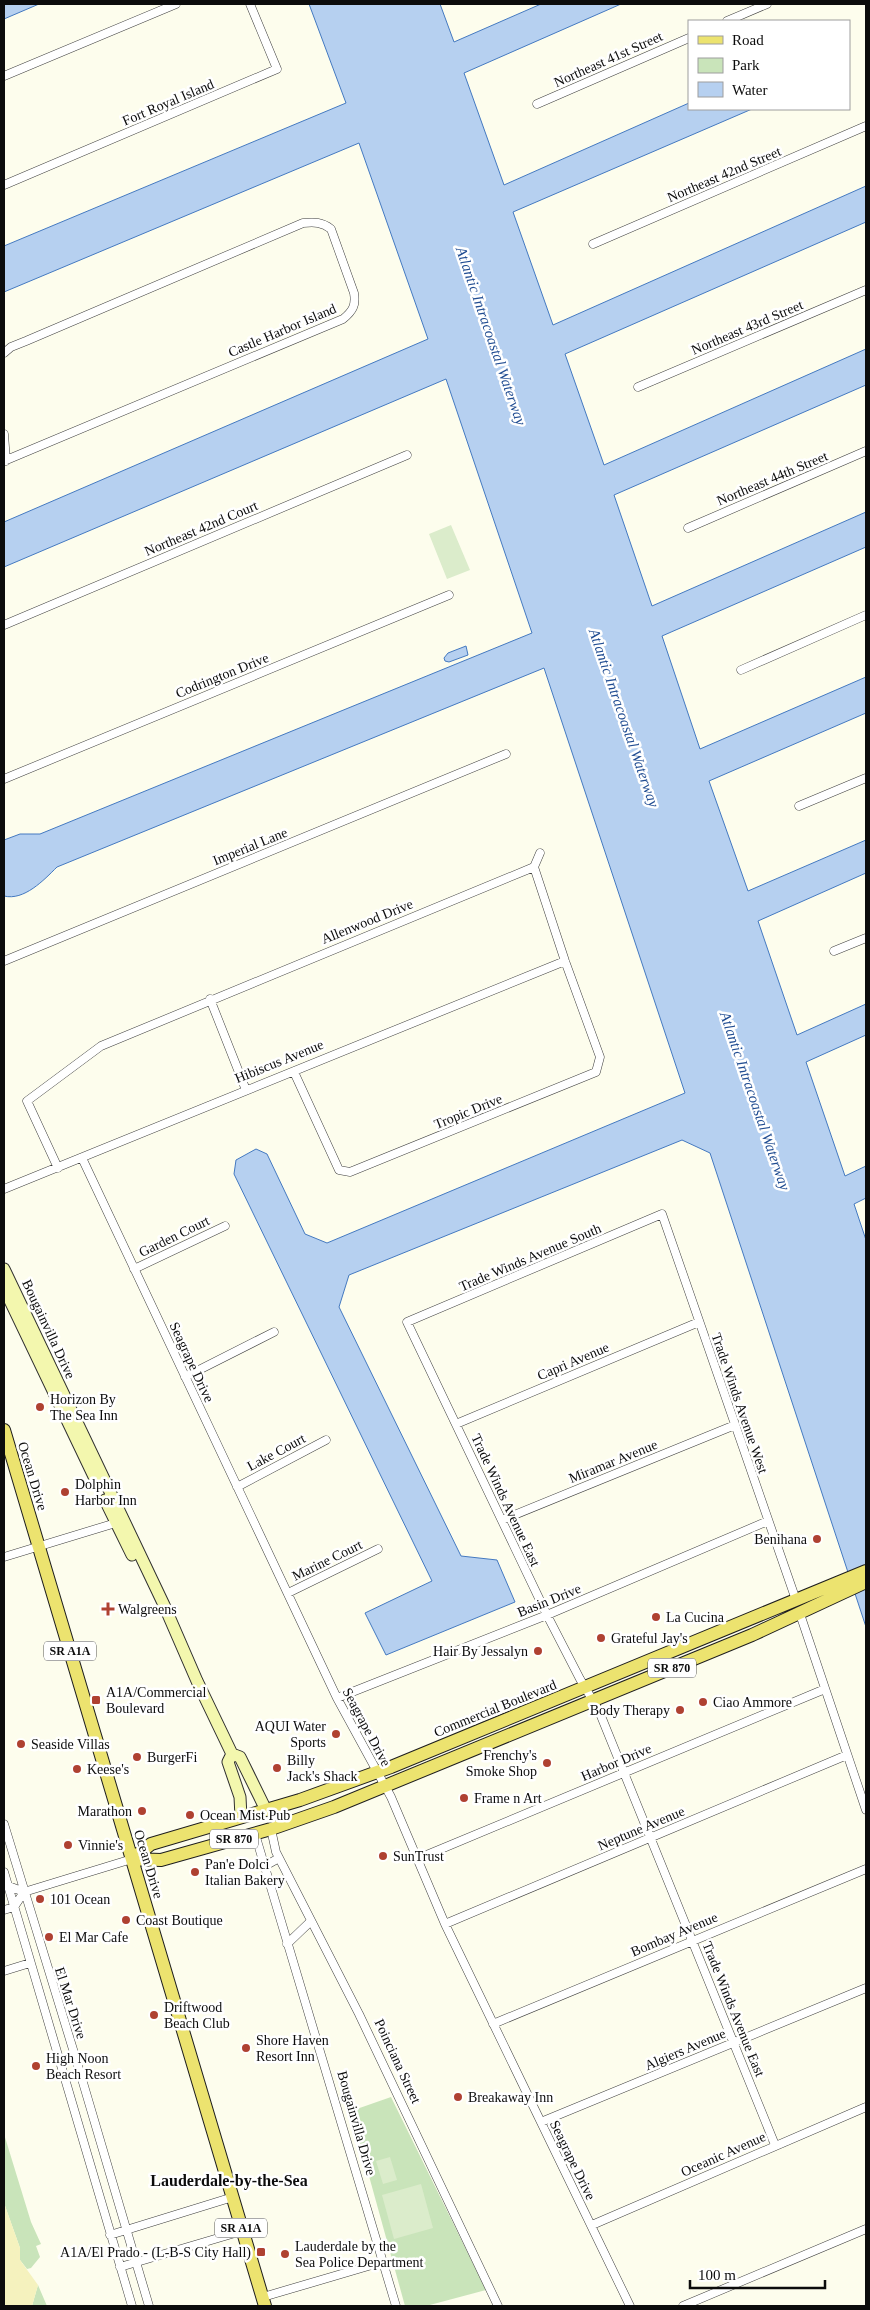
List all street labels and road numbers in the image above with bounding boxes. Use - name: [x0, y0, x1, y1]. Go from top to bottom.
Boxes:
- street label: Northeast 41st Street: [552, 29, 665, 90]
- street label: Fort Royal Island: [120, 76, 216, 129]
- street label: Northeast 42nd Street: [665, 144, 783, 205]
- street label: Northeast 43rd Street: [689, 297, 805, 358]
- street label: Castle Harbor Island: [226, 301, 338, 360]
- street label: Northeast 44th Street: [715, 448, 830, 509]
- street label: Northeast 42nd Court: [142, 498, 260, 559]
- street label: Codrington Drive: [173, 650, 271, 701]
- street label: Imperial Lane: [211, 825, 290, 868]
- street label: Allenwood Drive: [319, 896, 415, 947]
- street label: Hibiscus Avenue: [233, 1037, 326, 1086]
- street label: Tropic Drive: [432, 1091, 504, 1132]
- street label: Garden Court: [137, 1213, 212, 1260]
- street label: Trade Winds Avenue South: [457, 1221, 603, 1294]
- street label: Bougainvilla Drive: [19, 1277, 78, 1381]
- street label: Seagrape Drive: [166, 1320, 217, 1405]
- street label: Trade Winds Avenue West: [708, 1331, 771, 1475]
- street label: Capri Avenue: [535, 1340, 611, 1383]
- street label: Lake Court: [245, 1431, 308, 1474]
- street label: Trade Winds Avenue East: [468, 1432, 543, 1569]
- street label: Miramar Avenue: [567, 1437, 660, 1486]
- street label: Ocean Drive: [15, 1440, 50, 1512]
- street label: Marine Court: [290, 1537, 365, 1584]
- street label: Basin Drive: [515, 1581, 583, 1620]
- road number: SR A1A: [44, 1642, 96, 1660]
- road number: SR 870: [648, 1659, 696, 1678]
- street label: Commercial Boulevard: [432, 1677, 559, 1740]
- street label: Seagrape Drive: [340, 1685, 394, 1769]
- street label: Harbor Drive: [579, 1741, 654, 1784]
- street label: Neptune Avenue: [596, 1803, 687, 1853]
- street label: Ocean Drive: [131, 1828, 166, 1900]
- road number: SR 870: [210, 1830, 258, 1848]
- street label: Bombay Avenue: [629, 1909, 720, 1959]
- street label: Trade Winds Avenue East: [700, 1940, 768, 2079]
- street label: El Mar Drive: [52, 1965, 89, 2041]
- street label: Poinciana Street: [371, 2017, 424, 2106]
- street label: Algiers Avenue: [642, 2026, 728, 2073]
- street label: Bougainvilla Drive: [334, 2069, 379, 2177]
- street label: Seagrape Drive: [547, 2118, 598, 2202]
- street label: Oceanic Avenue: [679, 2129, 768, 2180]
- road number: SR A1A: [215, 2218, 267, 2238]

